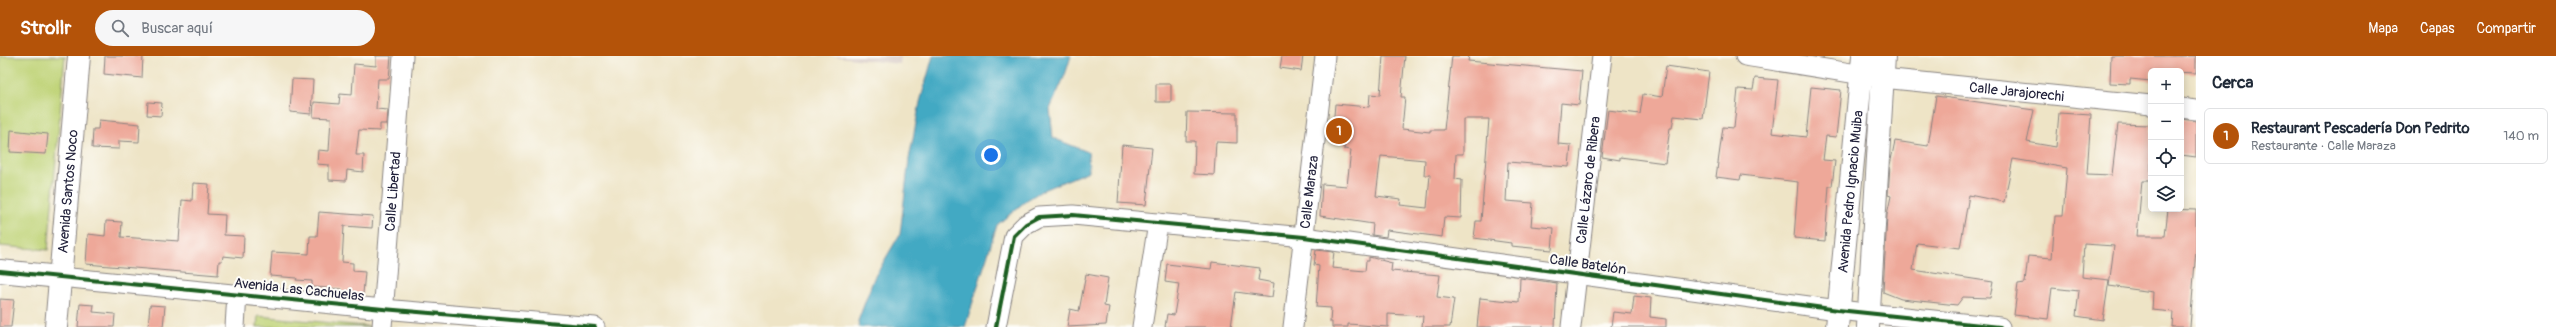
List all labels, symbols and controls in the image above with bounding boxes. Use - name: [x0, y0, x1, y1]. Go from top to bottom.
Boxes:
- search box: [95, 10, 375, 46]
- text: Strollr: [20, 16, 71, 40]
- icon: search: [109, 17, 131, 39]
- text: Buscar aquí: [141, 19, 213, 38]
- text: Mapa: [2368, 20, 2398, 37]
- text: Capas: [2420, 20, 2455, 37]
- text: Compartir: [2477, 20, 2536, 37]
- map controls: [2148, 68, 2184, 212]
- button: +: [2148, 68, 2184, 104]
- text: Cerca: [2212, 72, 2253, 93]
- street label: Calle Jarajorechi: [1968, 79, 2065, 105]
- button: −: [2148, 104, 2184, 140]
- street label: Avenida Pedro Ignacio Muiba: [1834, 109, 1867, 274]
- street label: Calle Lázaro de Ribera: [1573, 115, 1604, 245]
- pin: 1: [1326, 116, 1352, 146]
- text: Restaurant Pescadería Don Pedrito: [2251, 119, 2469, 138]
- street label: Avenida Santos Noco: [54, 128, 82, 254]
- text: 1: [2223, 128, 2229, 144]
- text: 140 m: [2503, 128, 2539, 144]
- text: Restaurante · Calle Maraza: [2251, 138, 2396, 154]
- button: locate: [2148, 140, 2184, 176]
- your location: [981, 145, 1001, 165]
- street label: Calle Libertad: [381, 151, 405, 232]
- street label: Calle Maraza: [1297, 154, 1322, 230]
- button: layers: [2148, 176, 2184, 212]
- street label: Calle Batelón: [1549, 251, 1627, 278]
- street label: Avenida Las Cachuelas: [233, 274, 365, 305]

